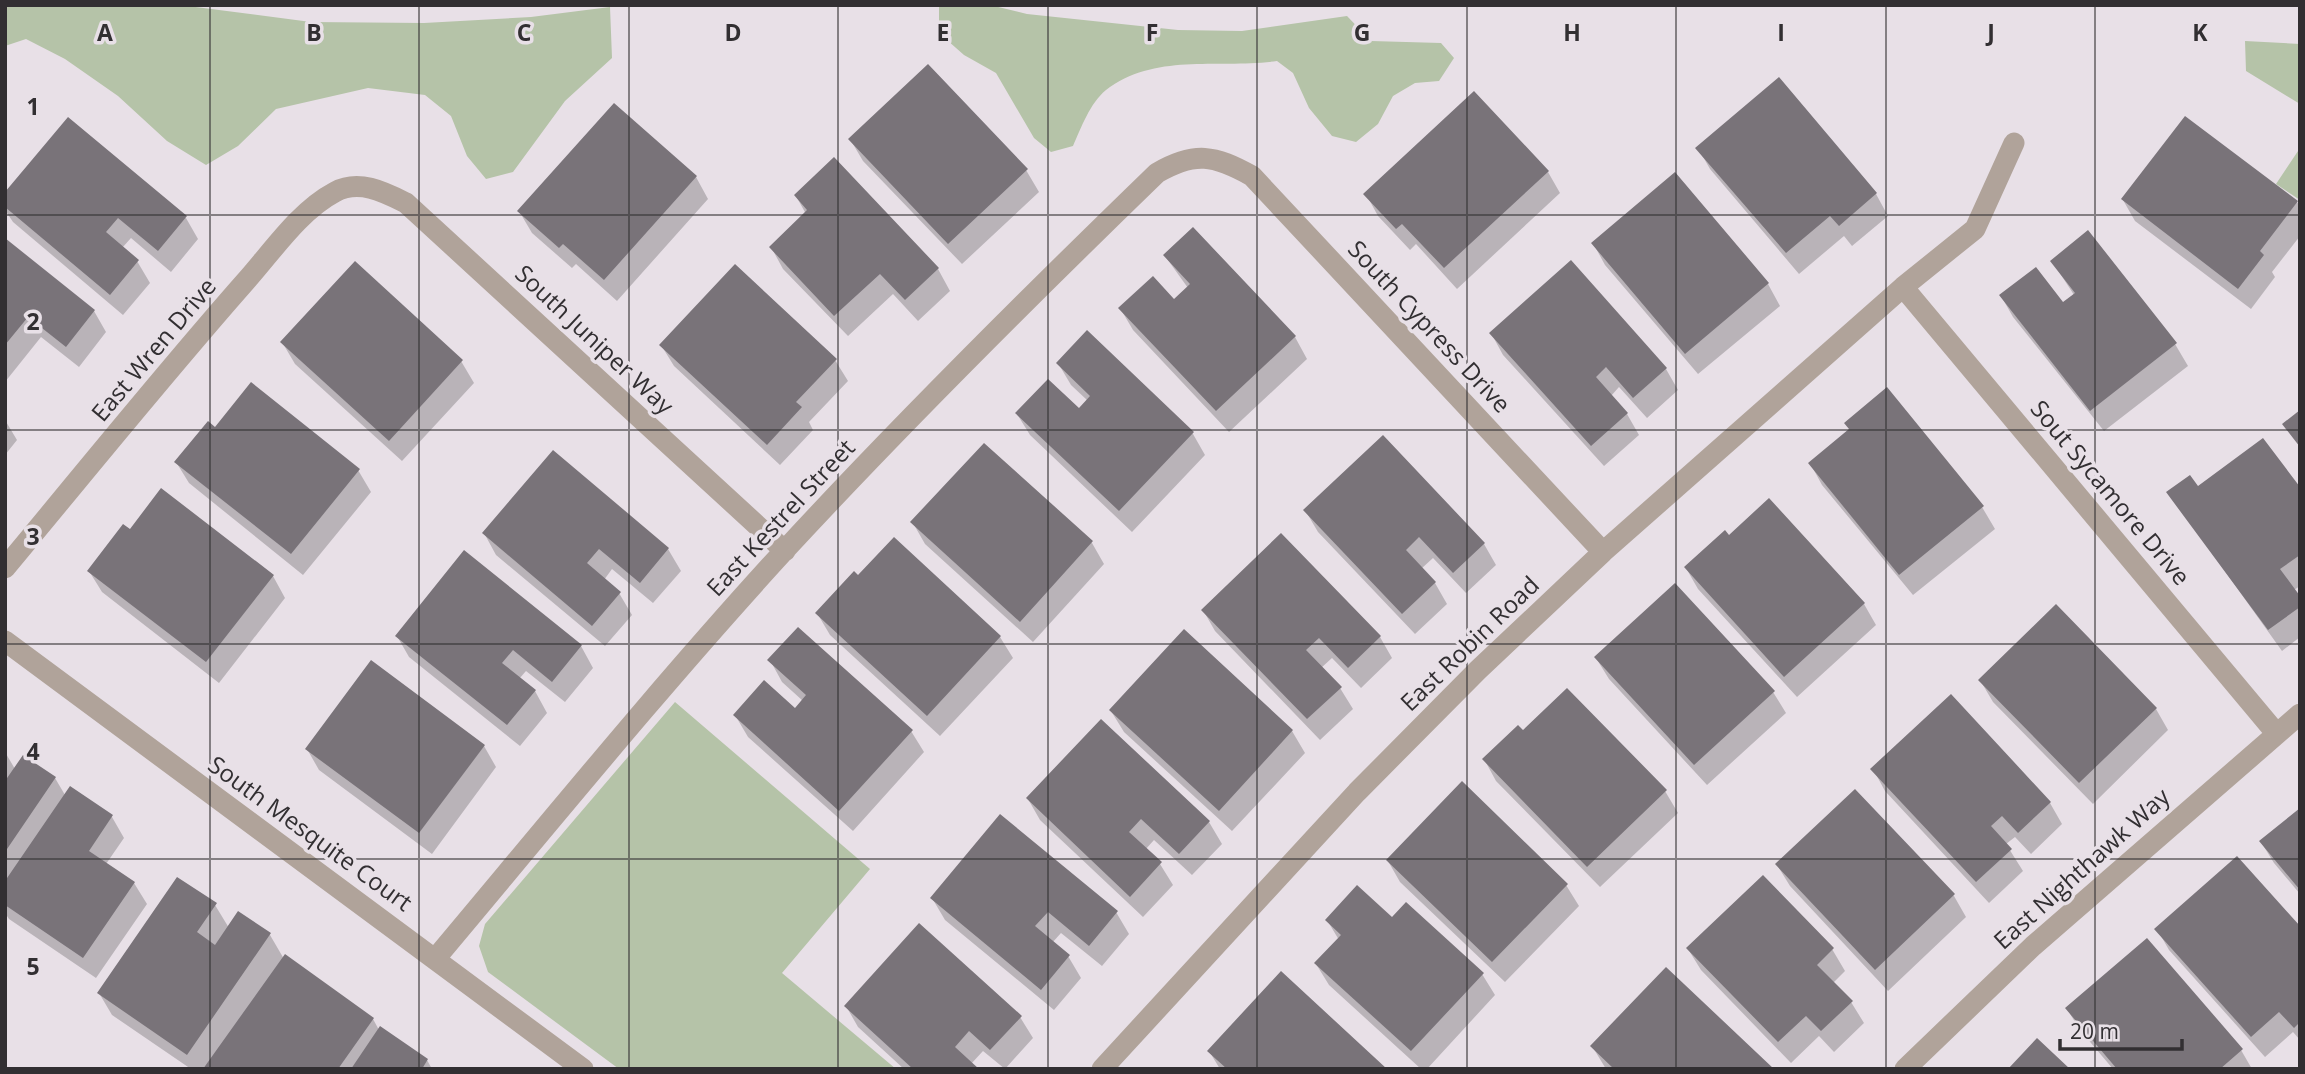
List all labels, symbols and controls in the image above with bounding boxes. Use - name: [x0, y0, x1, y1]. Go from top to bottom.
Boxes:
- text: A: [97, 16, 113, 48]
- text: B: [306, 16, 322, 48]
- text: C: [517, 16, 531, 48]
- text: D: [724, 16, 742, 48]
- text: E: [937, 16, 949, 48]
- text: F: [1146, 16, 1158, 48]
- text: G: [1354, 16, 1370, 48]
- text: H: [1563, 16, 1581, 48]
- text: I: [1777, 16, 1785, 48]
- text: J: [1985, 16, 1995, 48]
- text: K: [2192, 16, 2208, 48]
- text: 1: [26, 90, 40, 122]
- street label: South Cypress Drive: [1341, 233, 1519, 419]
- street label: South Juniper Way: [509, 257, 682, 422]
- street label: East Wren Drive: [83, 270, 223, 428]
- text: 2: [26, 305, 40, 337]
- street label: Sout Sycamore Drive: [2024, 393, 2198, 592]
- street label: East Kestrel Street: [698, 431, 861, 603]
- text: 3: [26, 520, 40, 552]
- street label: East Robin Road: [1392, 568, 1546, 718]
- text: 4: [26, 735, 40, 767]
- street label: South Mesquite Court: [202, 748, 420, 918]
- street label: East Nighthawk Way: [1986, 779, 2177, 956]
- text: 5: [26, 950, 40, 982]
- scale bar: [2060, 1007, 2182, 1052]
- text: 20 m: [2070, 1017, 2119, 1045]

